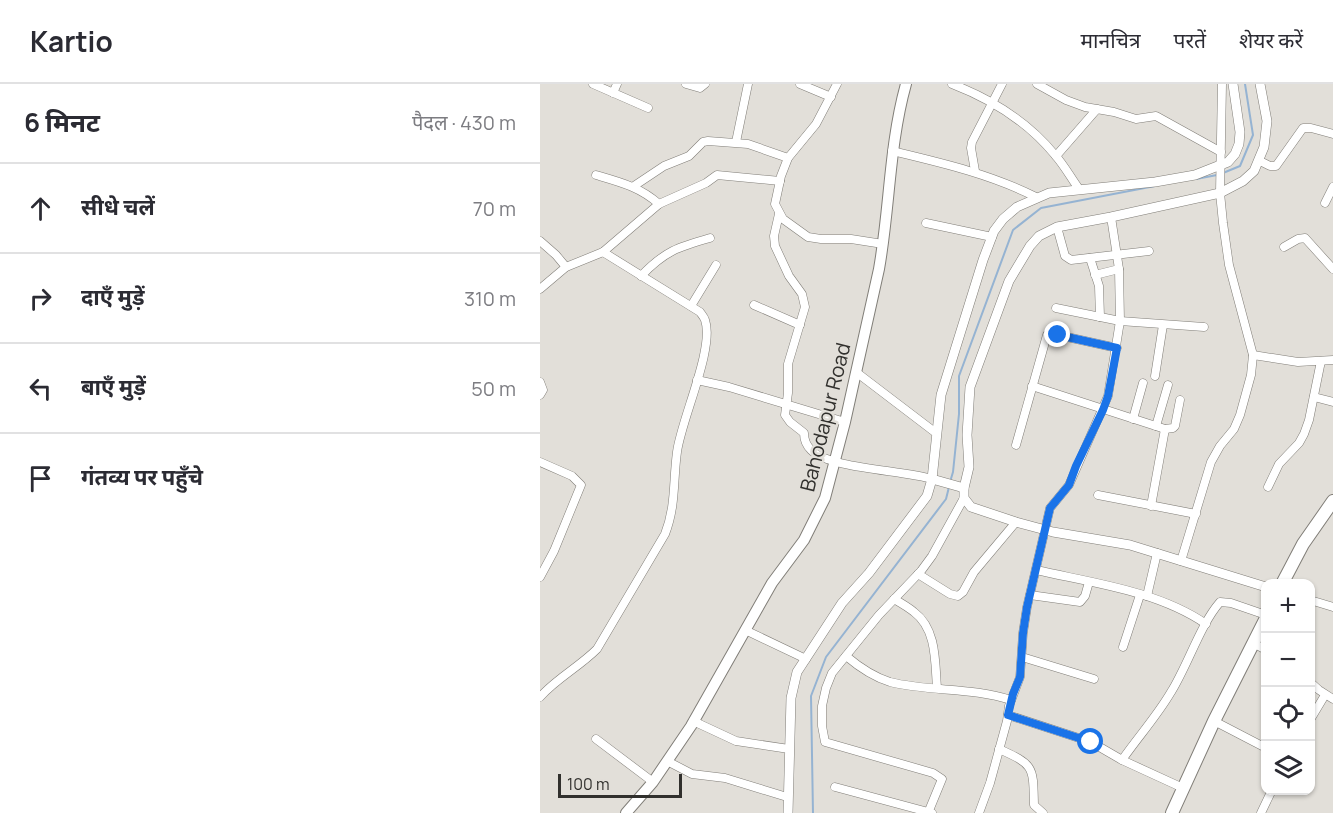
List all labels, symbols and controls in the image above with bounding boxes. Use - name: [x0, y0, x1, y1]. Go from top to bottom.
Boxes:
- text: Kartio: [30, 22, 113, 60]
- text: मानचित्र: [1081, 26, 1141, 54]
- text: परतें: [1174, 26, 1206, 54]
- text: शेयर करें: [1239, 26, 1303, 54]
- text: 6 मिनट: [24, 104, 100, 140]
- text: पैदल · 430 m: [412, 109, 516, 136]
- icon: ahead: [24, 192, 57, 225]
- text: सीधे चलें: [81, 192, 155, 222]
- text: 70 m: [473, 195, 516, 222]
- icon: right: [24, 282, 57, 315]
- text: दाएँ मुड़ें: [81, 282, 144, 312]
- text: 310 m: [464, 285, 516, 312]
- route end: [1044, 321, 1070, 347]
- street label: Bahodapur Road: [793, 340, 857, 494]
- icon: left: [24, 372, 57, 405]
- text: बाएँ मुड़ें: [81, 372, 146, 402]
- text: 50 m: [471, 375, 516, 402]
- icon: arrive: [24, 462, 57, 495]
- text: गंतव्य पर पहुँचे: [81, 462, 203, 492]
- map controls: [1261, 579, 1315, 795]
- button: +: [1261, 579, 1315, 633]
- button: −: [1261, 633, 1315, 687]
- button: locate: [1261, 687, 1315, 741]
- route start: [1077, 728, 1103, 754]
- button: layers: [1261, 741, 1315, 795]
- scale bar: [558, 771, 682, 798]
- text: 100 m: [567, 773, 610, 795]

